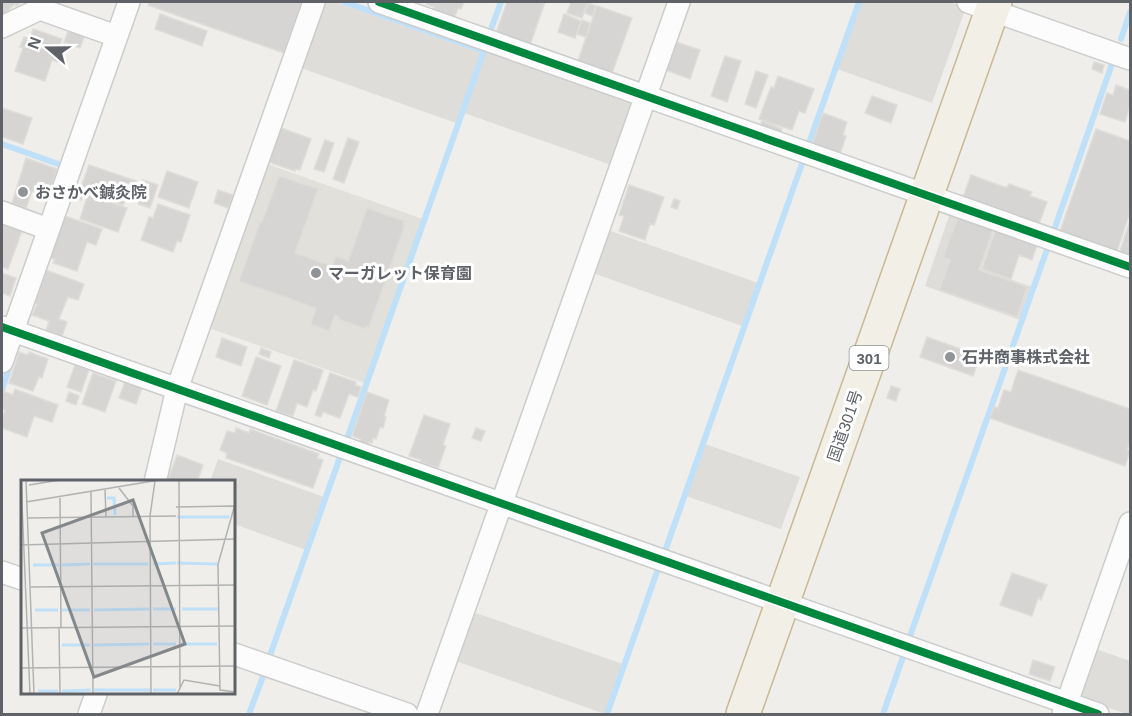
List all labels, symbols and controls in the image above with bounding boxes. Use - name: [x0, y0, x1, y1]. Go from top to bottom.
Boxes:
- north arrow: [18, 18, 78, 78]
- text: N: [24, 35, 44, 51]
- place label: おさかべ鍼灸院: [35, 183, 147, 201]
- marker: おさかべ鍼灸院: [16, 185, 30, 199]
- place label: マーガレット保育園: [328, 265, 472, 282]
- marker: マーガレット保育園: [309, 266, 323, 280]
- road number: 301: [850, 346, 888, 370]
- place label: 石井商事株式会社: [962, 348, 1090, 366]
- marker: 石井商事株式会社: [943, 350, 957, 364]
- street label: 国道301号: [825, 388, 865, 464]
- inset map: [21, 480, 236, 695]

